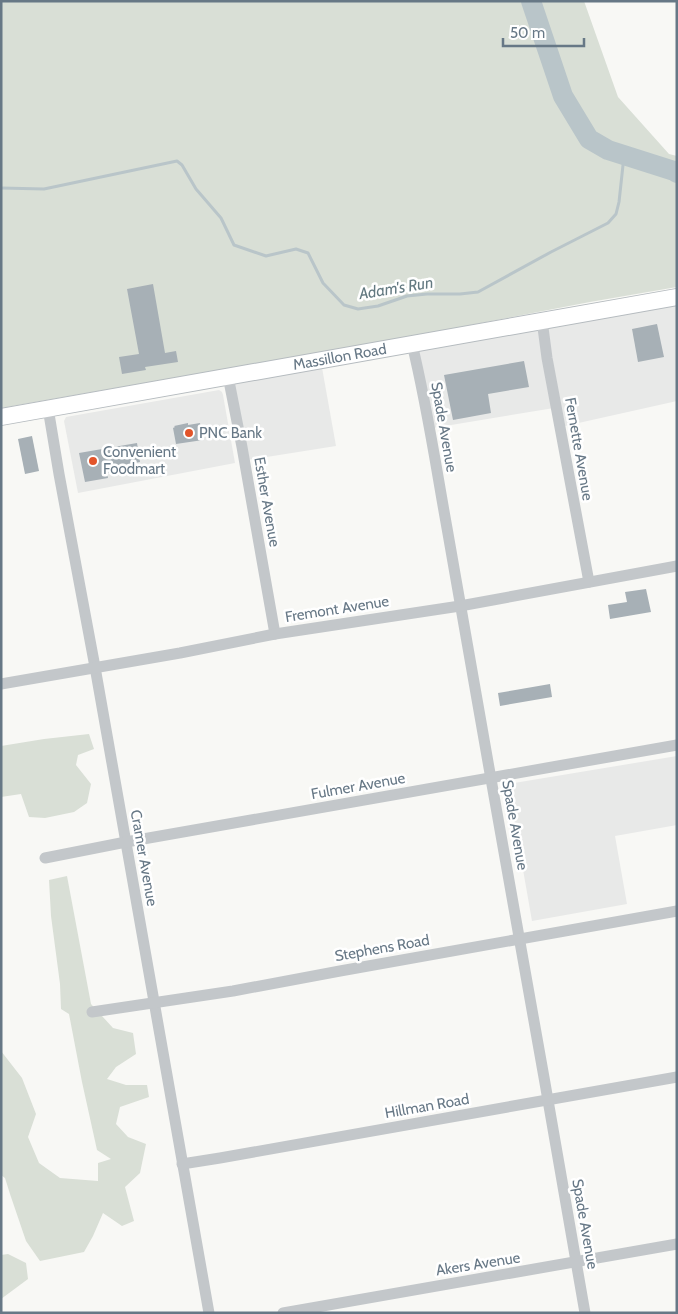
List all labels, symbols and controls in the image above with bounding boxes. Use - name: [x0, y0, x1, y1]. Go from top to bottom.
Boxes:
- scale bar: [503, 15, 584, 47]
- text: 50 m: [510, 24, 545, 42]
- water label: Adam's Run: [357, 273, 434, 303]
- street label: Massillon Road: [292, 340, 388, 374]
- street label: Spade Avenue: [427, 381, 461, 474]
- street label: Fernette Avenue: [561, 396, 597, 502]
- place label: PNC Bank: [199, 424, 262, 442]
- marker: PNC Bank: [183, 427, 195, 439]
- place label: Convenient Foodmart: [103, 443, 176, 478]
- marker: Convenient Foodmart: [87, 455, 99, 467]
- street label: Esther Avenue: [250, 456, 284, 549]
- street label: Fremont Avenue: [284, 592, 391, 626]
- street label: Fulmer Avenue: [310, 769, 407, 803]
- street label: Spade Avenue: [498, 779, 532, 872]
- street label: Cramer Avenue: [127, 808, 161, 908]
- street label: Stephens Road: [333, 931, 431, 965]
- street label: Hillman Road: [383, 1090, 471, 1122]
- street label: Spade Avenue: [568, 1178, 602, 1271]
- street label: Akers Avenue: [435, 1248, 522, 1280]

